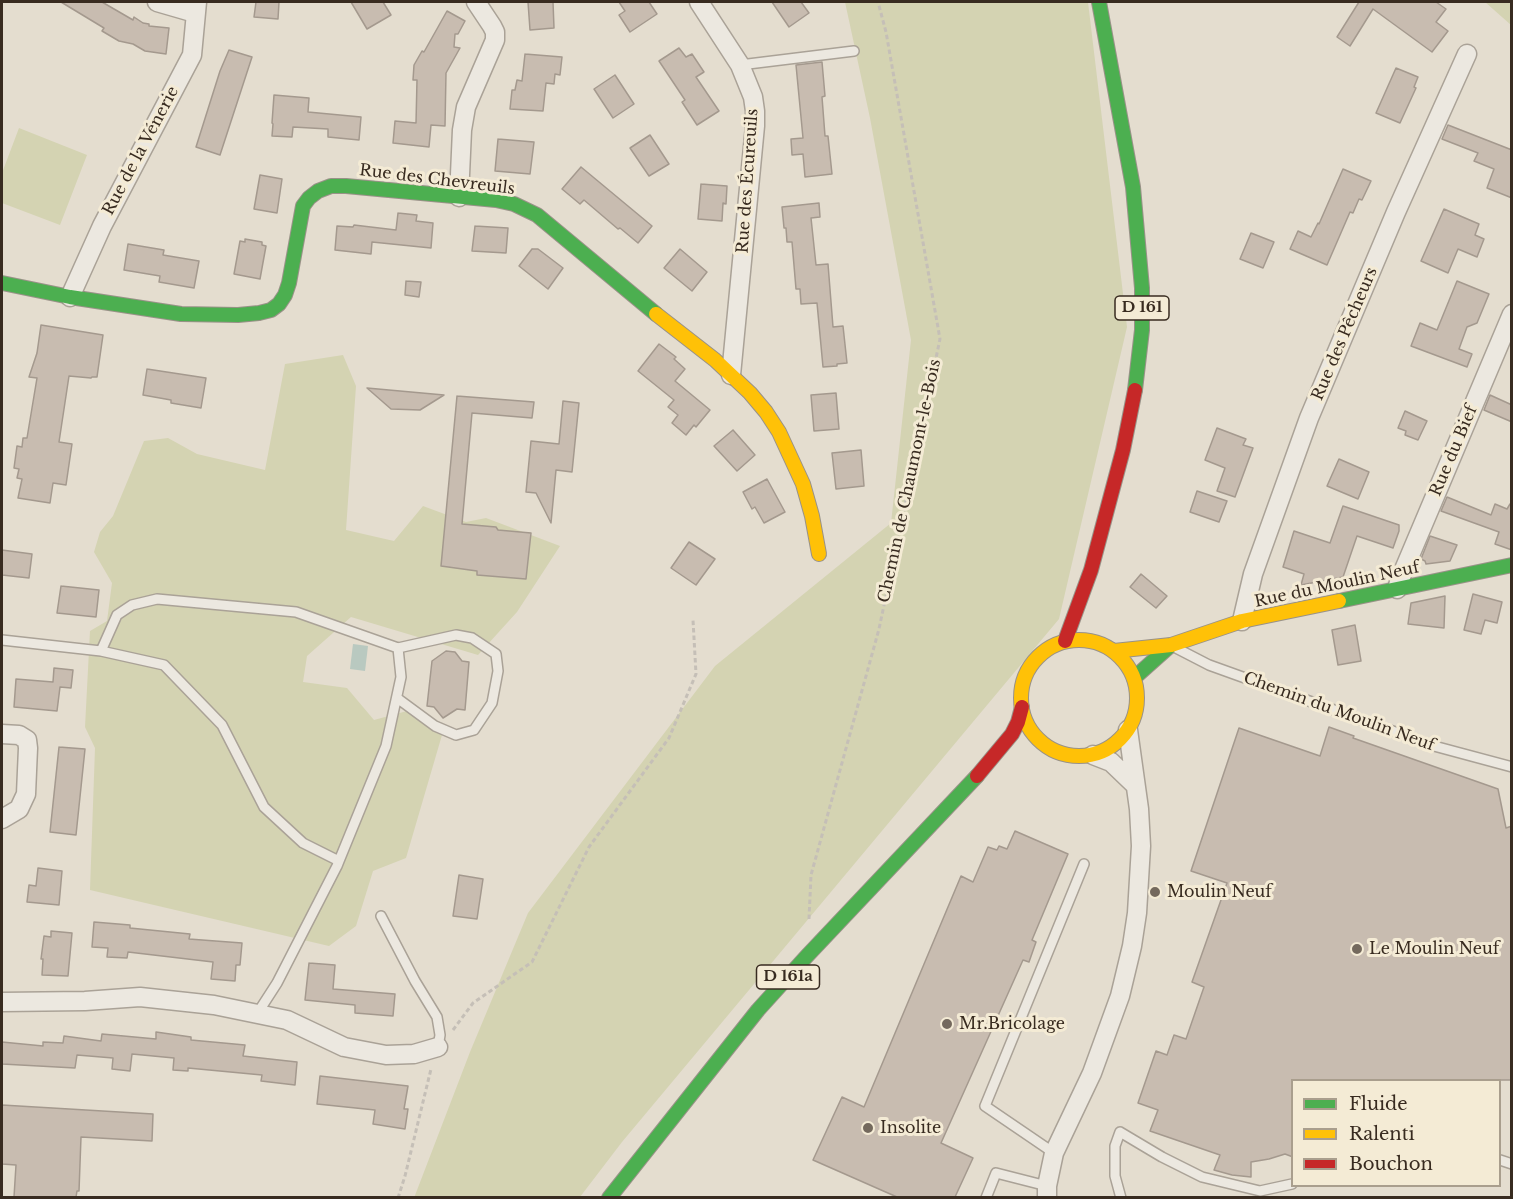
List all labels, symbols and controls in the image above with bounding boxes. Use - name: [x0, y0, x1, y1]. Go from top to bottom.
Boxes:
- street label: Rue de la Vénerie: [99, 83, 183, 219]
- street label: Rue des Écureuils: [733, 108, 763, 254]
- street label: Rue des Chevreuils: [358, 161, 516, 199]
- street label: Rue des Pêcheurs: [1308, 264, 1382, 404]
- road number: D 161: [1115, 296, 1169, 320]
- street label: Chemin de Chaumont-le-Bois: [875, 358, 945, 604]
- street label: Rue du Bief: [1426, 403, 1482, 499]
- street label: Rue du Moulin Neuf: [1253, 558, 1421, 612]
- street label: Chemin du Moulin Neuf: [1241, 668, 1437, 756]
- place label: Moulin Neuf: [1167, 882, 1272, 902]
- marker: Moulin Neuf: [1148, 885, 1162, 899]
- place label: Le Moulin Neuf: [1369, 939, 1499, 959]
- marker: Le Moulin Neuf: [1350, 942, 1364, 956]
- road number: D 161a: [756, 965, 820, 989]
- place label: Mr.Bricolage: [959, 1014, 1065, 1034]
- marker: Mr.Bricolage: [940, 1017, 954, 1031]
- legend: [1291, 1079, 1501, 1187]
- text: Fluide: [1349, 1093, 1408, 1115]
- place label: Insolite: [880, 1118, 941, 1138]
- marker: Insolite: [861, 1121, 875, 1135]
- text: Ralenti: [1349, 1123, 1415, 1145]
- text: Bouchon: [1349, 1153, 1433, 1175]

